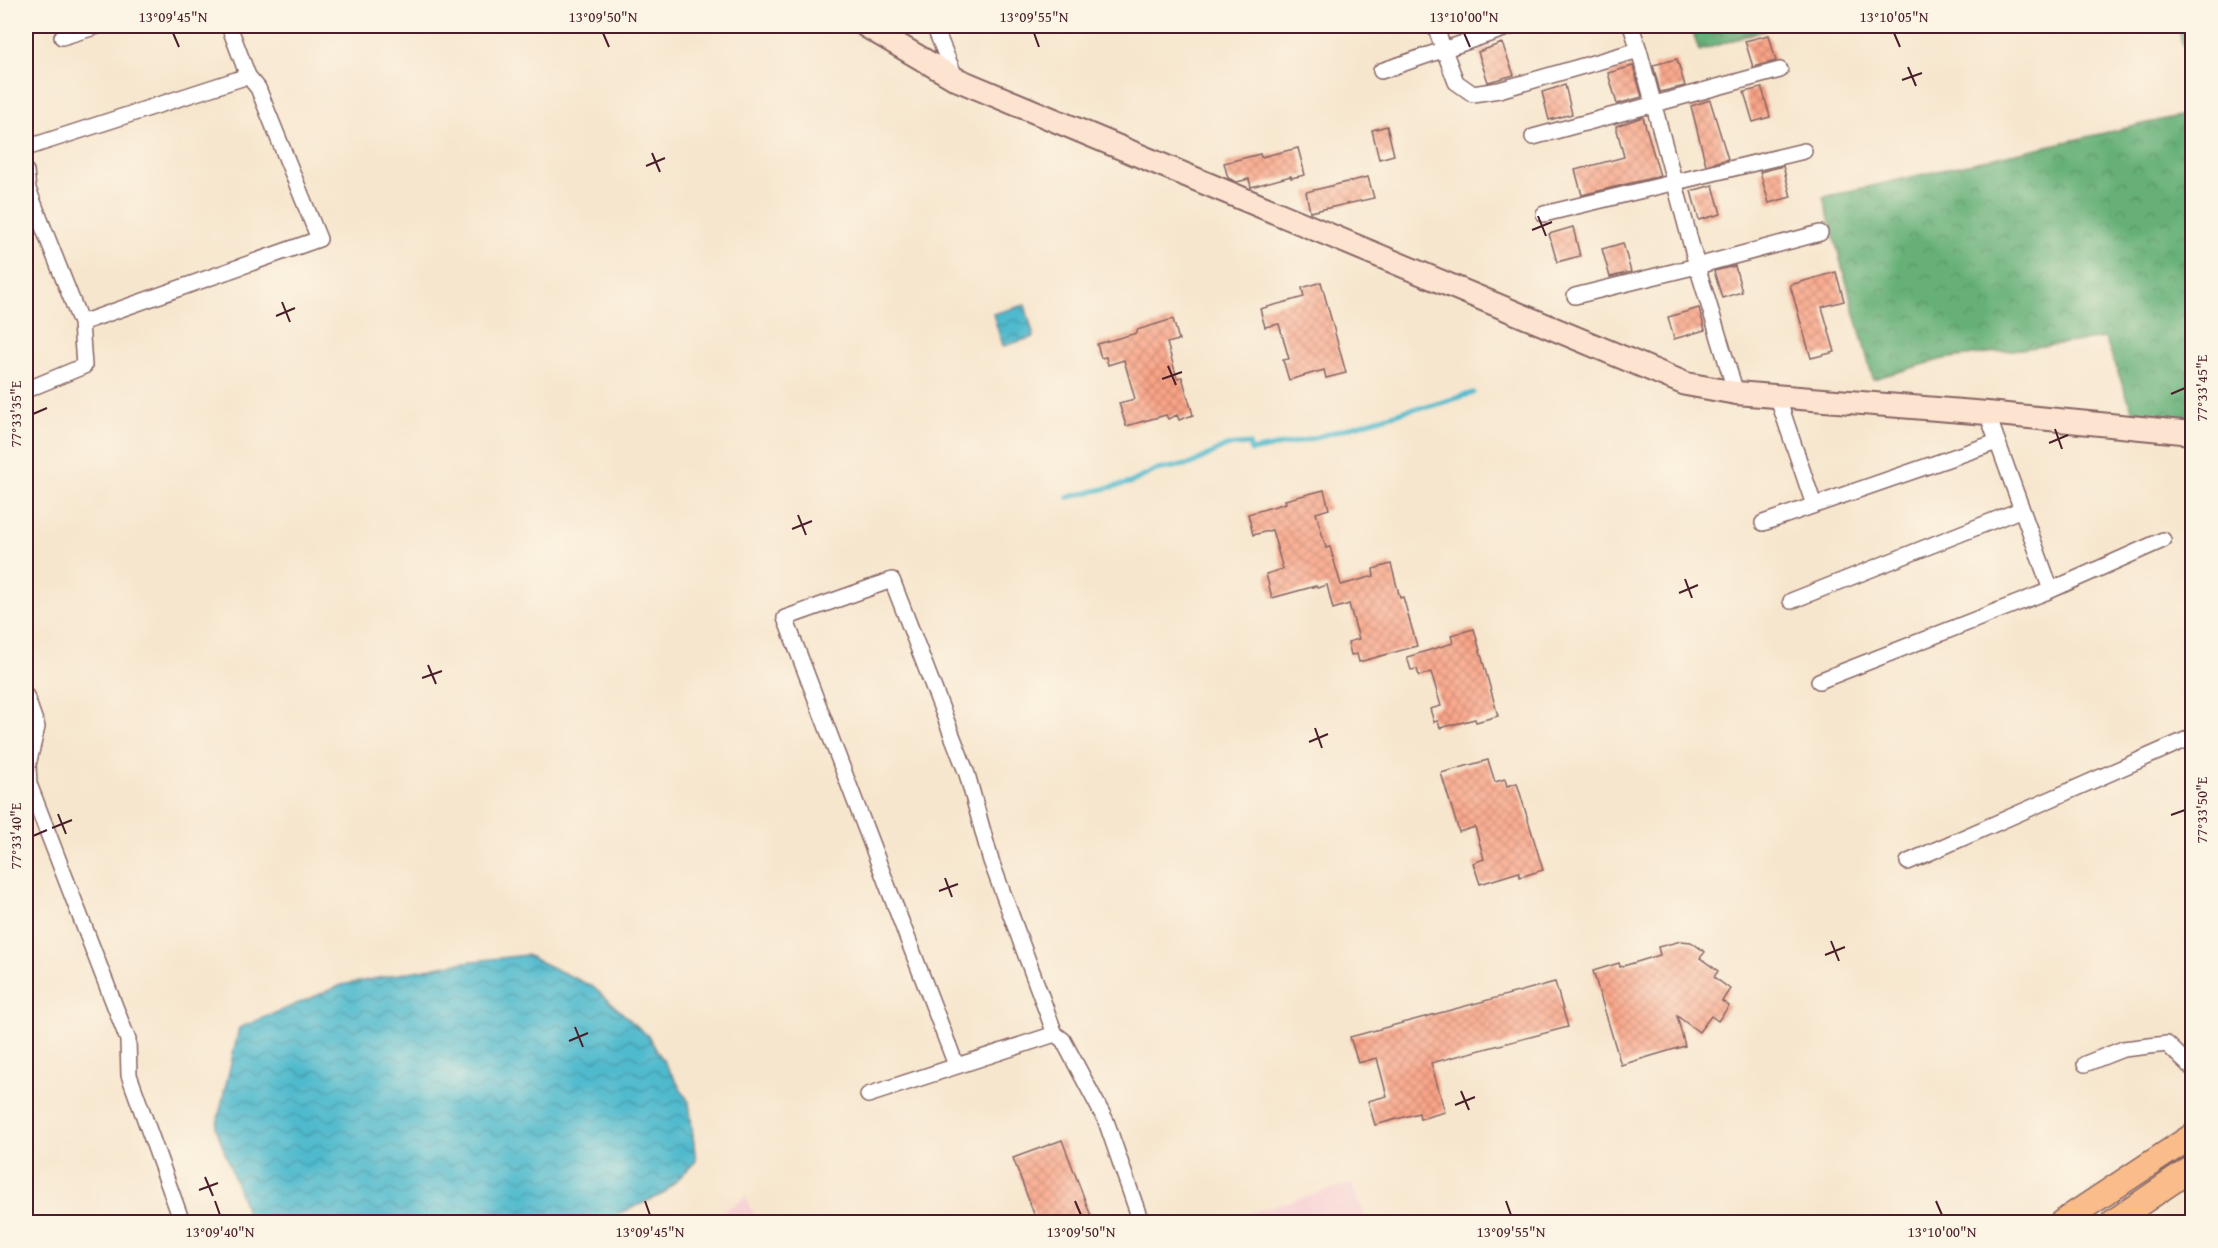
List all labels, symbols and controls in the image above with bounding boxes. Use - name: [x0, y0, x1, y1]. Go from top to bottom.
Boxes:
- text: 13°09'45"N: [139, 6, 208, 27]
- text: 13°09'50"N: [569, 6, 638, 27]
- text: 13°09'55"N: [1000, 6, 1069, 27]
- text: 13°10'00"N: [1430, 6, 1499, 27]
- text: 13°10'05"N: [1860, 6, 1929, 27]
- text: 77°33'45"E: [2191, 354, 2212, 421]
- text: 77°33'35"E: [5, 380, 26, 447]
- text: 77°33'50"E: [2191, 776, 2212, 843]
- text: 77°33'40"E: [5, 802, 26, 869]
- text: 13°09'40"N: [186, 1221, 255, 1242]
- text: 13°09'45"N: [616, 1221, 685, 1242]
- text: 13°09'50"N: [1047, 1221, 1116, 1242]
- text: 13°09'55"N: [1477, 1221, 1546, 1242]
- text: 13°10'00"N: [1908, 1221, 1977, 1242]

